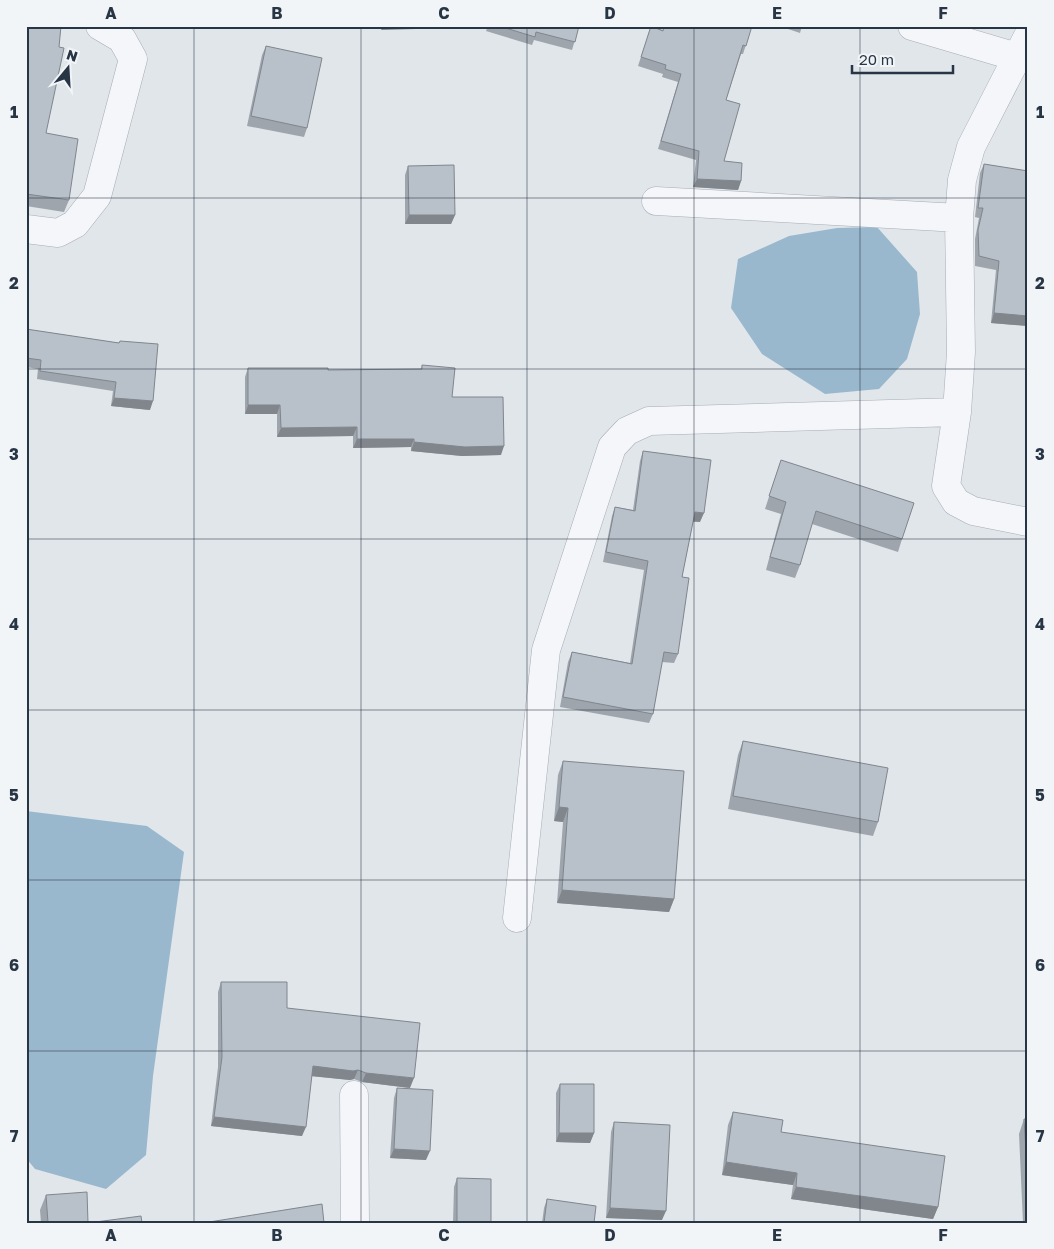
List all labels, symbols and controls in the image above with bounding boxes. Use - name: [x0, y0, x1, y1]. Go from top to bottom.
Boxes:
- text: A: [105, 3, 117, 23]
- text: B: [271, 3, 283, 23]
- text: C: [438, 3, 450, 23]
- text: D: [604, 3, 616, 23]
- text: E: [772, 3, 782, 23]
- text: F: [938, 3, 948, 23]
- north arrow: [42, 42, 92, 92]
- scale bar: [852, 42, 953, 74]
- text: N: [64, 45, 80, 65]
- text: 20 m: [859, 50, 894, 68]
- text: 1: [10, 102, 18, 122]
- text: 1: [1036, 102, 1044, 122]
- text: 2: [9, 273, 19, 293]
- text: 2: [1035, 273, 1045, 293]
- text: 3: [9, 444, 19, 464]
- text: 3: [1035, 444, 1045, 464]
- text: 4: [9, 614, 19, 634]
- text: 4: [1035, 614, 1045, 634]
- text: 5: [9, 785, 19, 805]
- text: 5: [1035, 785, 1045, 805]
- text: 6: [9, 955, 19, 975]
- text: 6: [1035, 955, 1045, 975]
- text: 7: [10, 1126, 19, 1146]
- text: 7: [1036, 1126, 1045, 1146]
- text: A: [105, 1225, 117, 1245]
- text: B: [271, 1225, 283, 1245]
- text: C: [438, 1225, 450, 1245]
- text: D: [604, 1225, 616, 1245]
- text: E: [772, 1225, 782, 1245]
- text: F: [938, 1225, 948, 1245]

